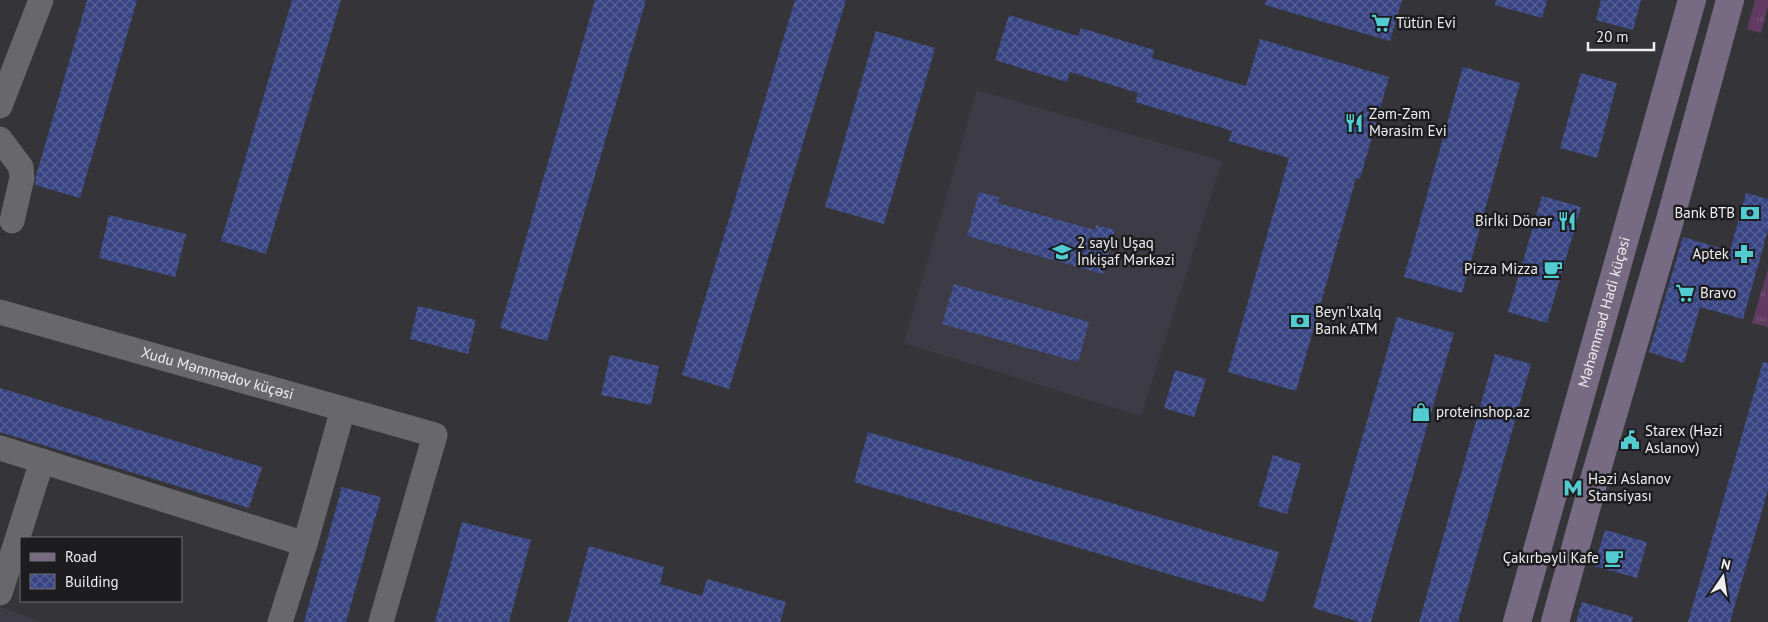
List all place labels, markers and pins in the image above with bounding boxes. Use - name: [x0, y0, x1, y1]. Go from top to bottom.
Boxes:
- supermarket icon: Tütün Evi: [1370, 12, 1392, 34]
- place label: Tütün Evi: [1396, 13, 1456, 32]
- place label: Zәm-Zәm Mәrasim Evi: [1369, 104, 1447, 140]
- restaurant icon: Zәm-Zәm Mәrasim Evi: [1343, 112, 1365, 134]
- bank icon: Bank BTB: [1739, 202, 1761, 224]
- place label: Bank BTB: [1674, 203, 1735, 222]
- restaurant icon: Birİki Dönər: [1556, 210, 1578, 232]
- place label: Birİki Dönər: [1475, 211, 1552, 230]
- place label: 2 saylı Uşaq İnkişaf Mərkəzi: [1077, 233, 1175, 269]
- school or university icon: 2 saylı Uşaq İnkişaf Mərkəzi: [1051, 241, 1073, 263]
- pharmacy icon: Aptek: [1733, 243, 1755, 265]
- place label: Aptek: [1692, 244, 1730, 263]
- cafe icon: Pizza Mizza: [1542, 258, 1564, 280]
- place label: Pizza Mizza: [1464, 259, 1538, 278]
- supermarket icon: Bravo: [1674, 282, 1696, 304]
- place label: Bravo: [1700, 283, 1736, 302]
- place label: Beyn'lxalq Bank ATM: [1315, 302, 1382, 338]
- bank icon: Beyn'lxalq Bank ATM: [1289, 310, 1311, 332]
- shop icon: proteinshop.az: [1410, 401, 1432, 423]
- place label: proteinshop.az: [1436, 402, 1530, 421]
- place label: Starex (Həzi Aslanov): [1645, 421, 1723, 457]
- public building icon: Starex (Həzi Aslanov): [1619, 429, 1641, 451]
- place label: Həzi Aslanov Stansiyası: [1588, 469, 1672, 505]
- metro station icon: Həzi Aslanov Stansiyası: [1562, 477, 1584, 499]
- cafe icon: Çakırbəyli Kafe: [1603, 547, 1625, 569]
- place label: Çakırbəyli Kafe: [1503, 548, 1599, 567]

